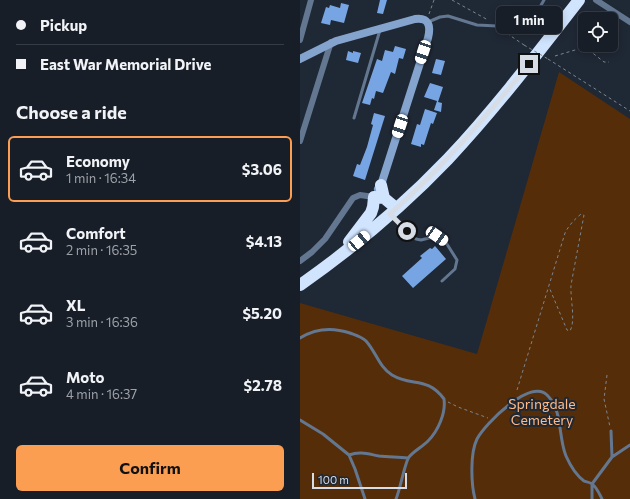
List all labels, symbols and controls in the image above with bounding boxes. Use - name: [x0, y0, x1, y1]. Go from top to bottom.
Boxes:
- callout: 1 min: [496, 6, 562, 34]
- text: 1 min: [514, 12, 544, 28]
- map controls: [578, 12, 618, 52]
- button: locate: [578, 12, 618, 52]
- text: Pickup: [40, 16, 87, 34]
- car: [414, 39, 432, 65]
- text: East War Memorial Drive: [40, 55, 211, 73]
- route end: [520, 55, 538, 73]
- text: Choose a ride: [16, 101, 127, 123]
- car: [391, 113, 409, 139]
- icon: car: [18, 151, 54, 187]
- text: Economy: [66, 152, 130, 170]
- text: $3.06: [242, 160, 282, 178]
- text: 1 min · 16:34: [66, 170, 136, 186]
- route start: [398, 222, 416, 240]
- icon: car: [18, 223, 54, 259]
- text: Comfort: [66, 224, 126, 242]
- car: [424, 224, 450, 248]
- car: [346, 229, 372, 253]
- text: $4.13: [246, 232, 282, 250]
- text: 2 min · 16:35: [66, 242, 137, 258]
- icon: car: [18, 295, 54, 331]
- text: XL: [66, 296, 85, 314]
- text: $5.20: [242, 304, 282, 322]
- text: 3 min · 16:36: [66, 314, 138, 330]
- icon: car: [18, 367, 54, 403]
- text: Moto: [66, 368, 105, 386]
- text: $2.78: [244, 376, 282, 394]
- text: 4 min · 16:37: [66, 386, 137, 402]
- park label: Springdale Cemetery: [508, 395, 576, 428]
- button: Confirm: [16, 445, 284, 491]
- scale bar: [312, 471, 407, 490]
- text: 100 m: [318, 473, 349, 486]

